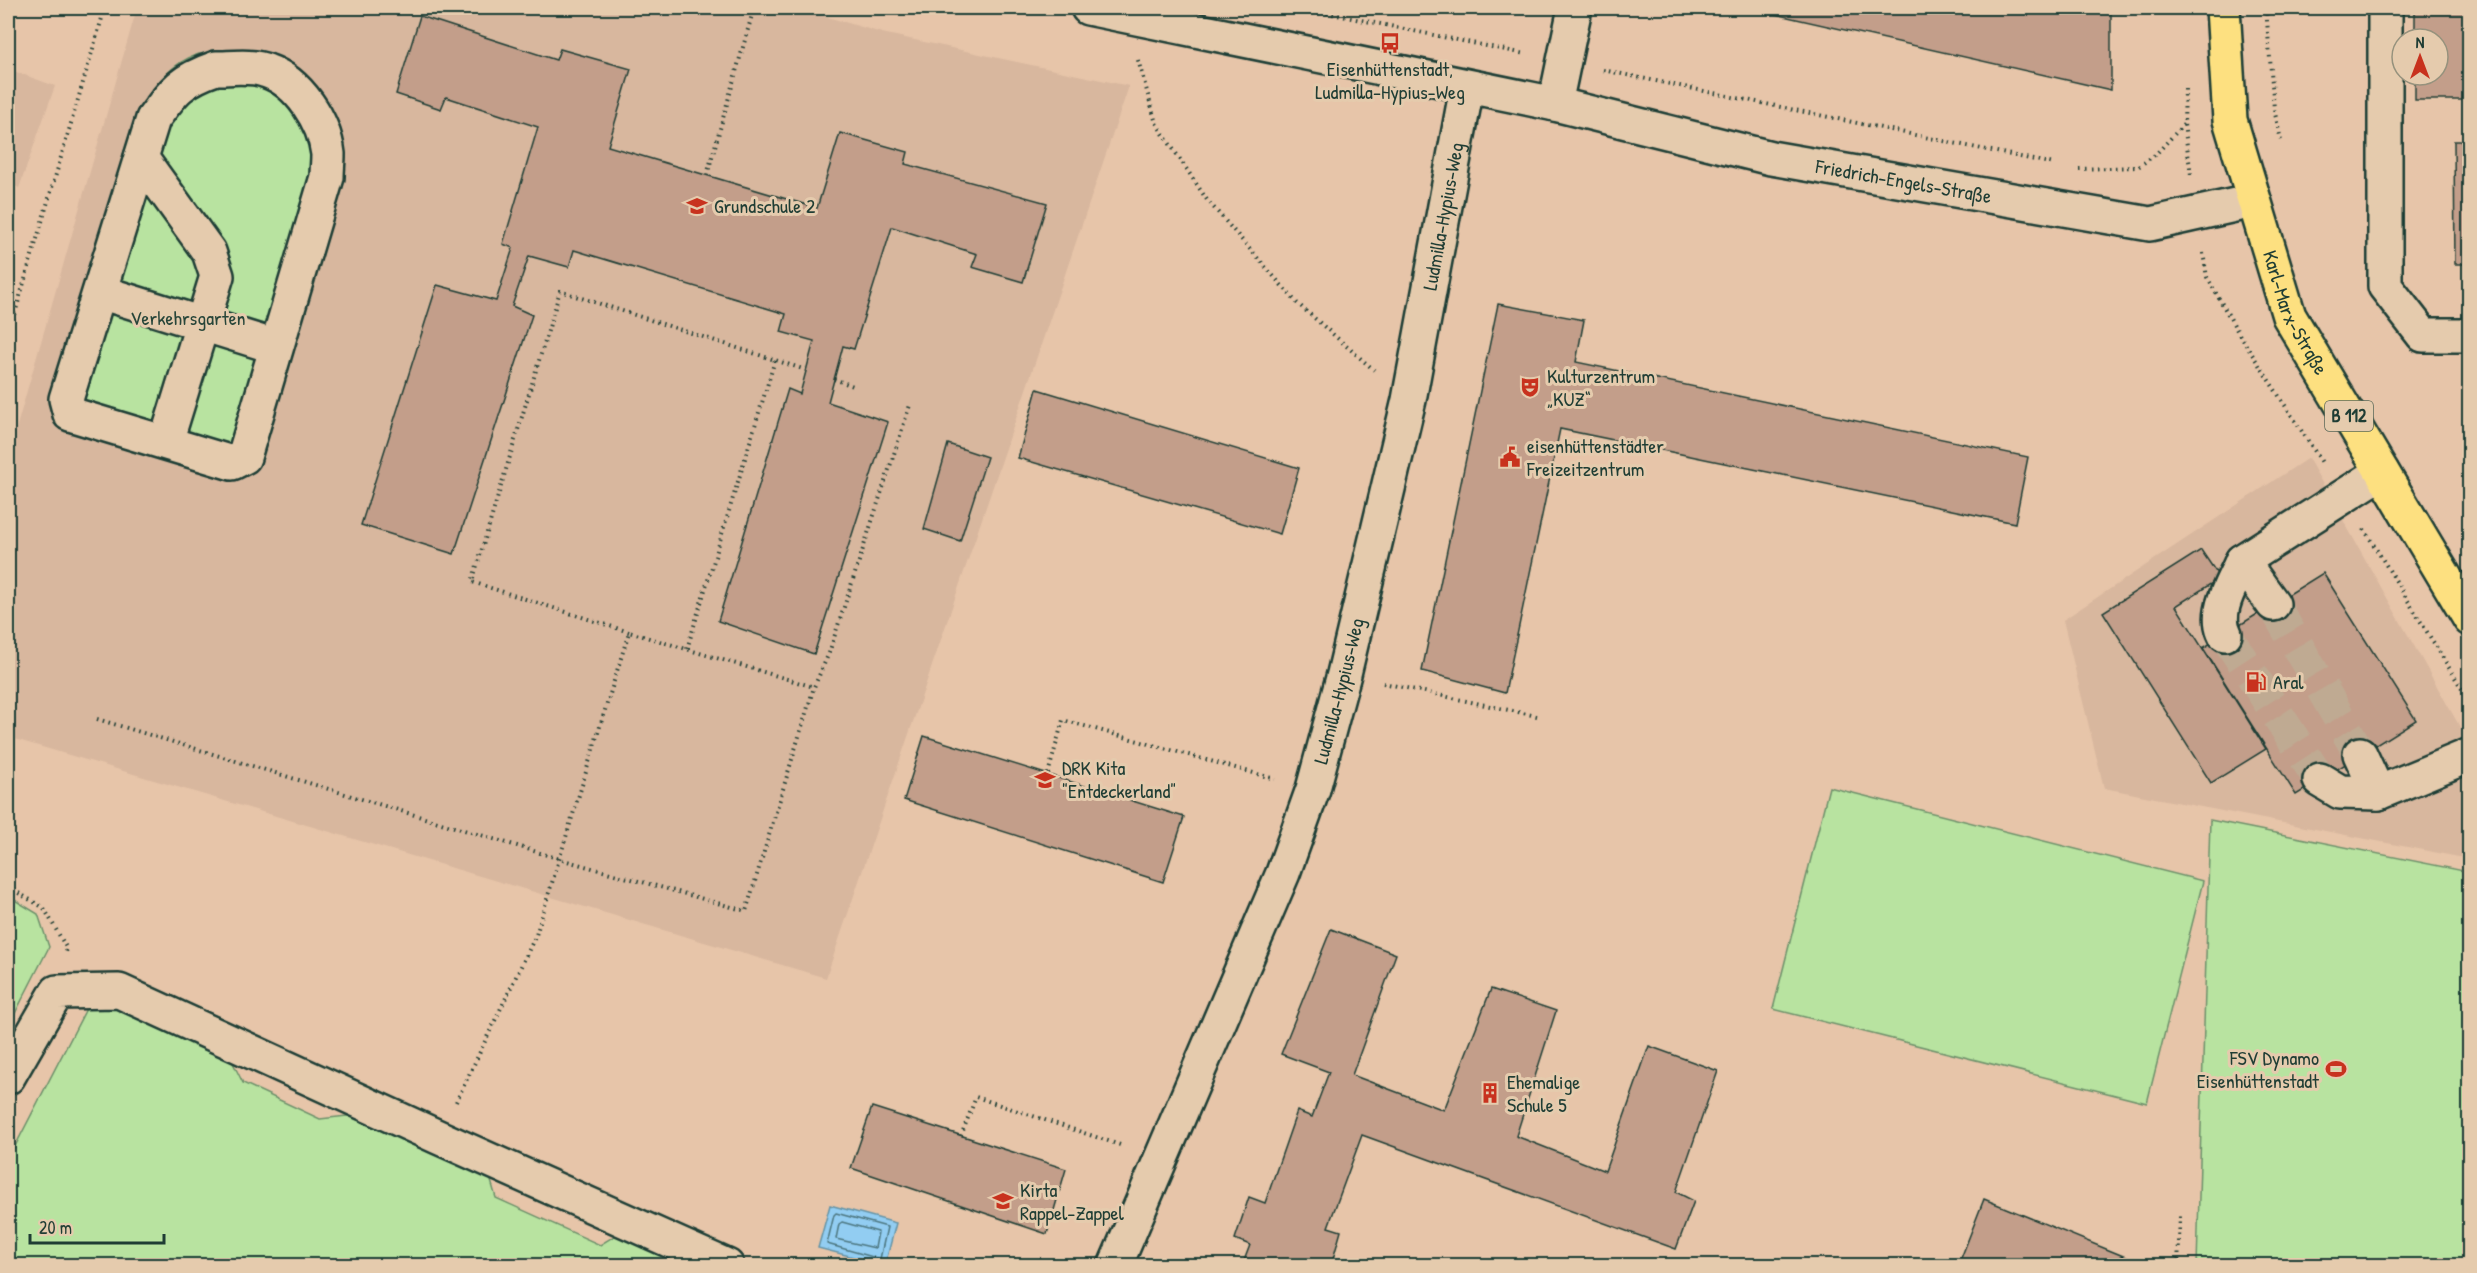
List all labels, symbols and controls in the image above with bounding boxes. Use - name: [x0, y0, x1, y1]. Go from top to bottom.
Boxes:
- north arrow: [2390, 27, 2450, 87]
- bus stop icon: Eisenhüttenstadt, Ludmilla-Hypius-Weg: [1378, 31, 1402, 55]
- text: N: [2416, 31, 2425, 53]
- place label: Eisenhüttenstadt, Ludmilla-Hypius-Weg: [1315, 55, 1465, 105]
- street label: Ludmilla-Hypius-Weg: [1416, 140, 1469, 292]
- street label: Friedrich-Engels-Straße: [1813, 152, 1994, 209]
- place label: Grundschule 2: [714, 192, 816, 219]
- school or university icon: Grundschule 2: [685, 194, 709, 218]
- street label: Karl-Marx-Straße: [2257, 247, 2335, 379]
- park label: Verkehrsgarten: [130, 304, 246, 331]
- place label: Kulturzentrum „KUZ“: [1547, 362, 1655, 412]
- theatre icon: Kulturzentrum „KUZ“: [1518, 375, 1542, 399]
- road number: B 112: [2325, 401, 2373, 431]
- place label: eisenhüttenstädter Freizeitzentrum: [1526, 432, 1664, 482]
- public building icon: eisenhüttenstädter Freizeitzentrum: [1498, 445, 1522, 469]
- street label: Ludmilla-Hypius-Weg: [1306, 615, 1370, 767]
- place label: Aral: [2273, 668, 2304, 695]
- fuel station icon: Aral: [2244, 670, 2268, 694]
- place label: DRK Kita "Entdeckerland": [1062, 754, 1176, 804]
- school or university icon: DRK Kita "Entdeckerland": [1033, 768, 1057, 792]
- place label: FSV Dynamo Eisenhüttenstadt: [2197, 1044, 2320, 1094]
- sports icon: FSV Dynamo Eisenhüttenstadt: [2324, 1057, 2348, 1081]
- place label: Ehemalige Schule 5: [1507, 1068, 1580, 1118]
- building icon: Ehemalige Schule 5: [1478, 1081, 1502, 1105]
- place label: Kirta Rappel-Zappel: [1020, 1176, 1124, 1226]
- school or university icon: Kirta Rappel-Zappel: [991, 1189, 1015, 1213]
- scale bar: [30, 1207, 164, 1245]
- text: 20 m: [39, 1215, 72, 1240]

